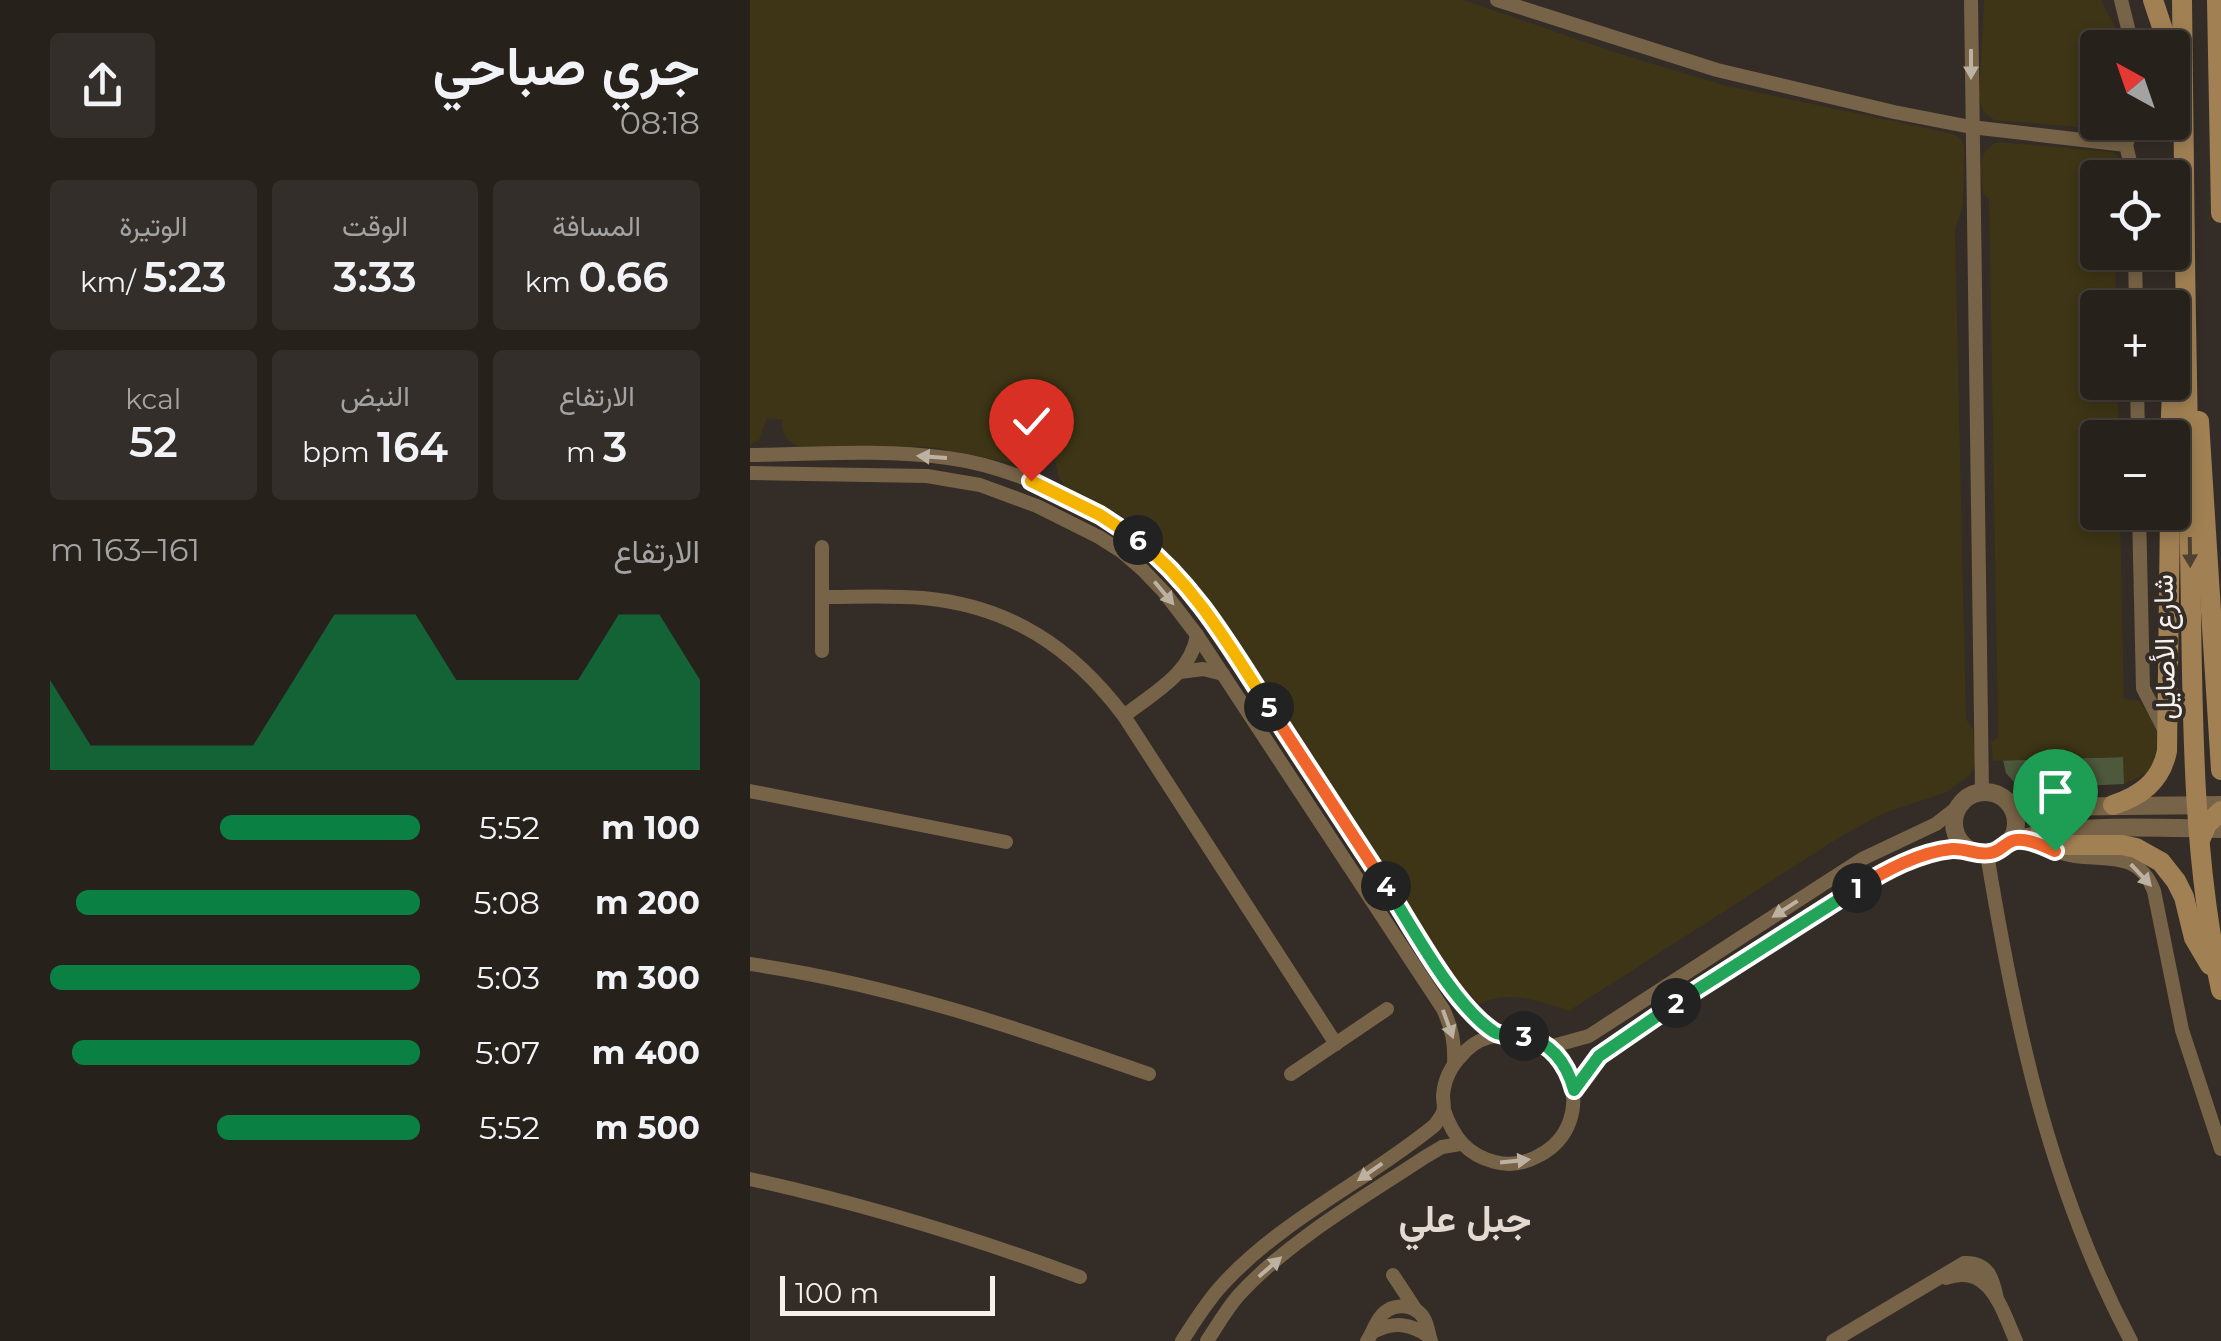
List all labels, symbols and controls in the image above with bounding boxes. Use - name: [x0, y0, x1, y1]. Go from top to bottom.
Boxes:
- north arrow: [2080, 30, 2190, 140]
- map controls: [2080, 30, 2190, 530]
- text: جري صباحي: [433, 32, 700, 99]
- button: share: [50, 33, 155, 138]
- one-way arrow: [1963, 48, 1979, 80]
- text: 08:18: [620, 103, 700, 142]
- button: locate: [2080, 160, 2190, 270]
- text: الوتيرة: [119, 209, 188, 243]
- text: الوقت: [342, 209, 408, 243]
- text: المسافة: [552, 209, 641, 243]
- text: 5:23: [143, 251, 227, 303]
- text: 3:33: [333, 251, 417, 303]
- text: 0.66: [578, 251, 669, 303]
- text: /km: [80, 265, 143, 299]
- text: km: [525, 265, 578, 299]
- button: +: [2080, 290, 2190, 400]
- text: النبض: [340, 379, 410, 413]
- text: الارتفاع: [559, 379, 635, 413]
- pin: [989, 379, 1074, 482]
- text: kcal: [125, 382, 181, 416]
- icon: check: [1004, 394, 1059, 449]
- text: 52: [129, 416, 178, 468]
- button: −: [2080, 420, 2190, 530]
- text: 164: [377, 421, 448, 473]
- text: 3: [603, 421, 627, 473]
- text: bpm: [302, 435, 377, 469]
- text: m: [566, 435, 603, 469]
- one-way arrow: [915, 449, 947, 465]
- pin: 6: [1113, 515, 1163, 565]
- text: 6: [1129, 523, 1147, 557]
- text: 161–163 m: [50, 530, 200, 569]
- text: الارتفاع: [613, 532, 700, 571]
- one-way arrow: [2182, 537, 2198, 569]
- street label: شارع الأصايل: [2146, 574, 2184, 720]
- one-way arrow: [1153, 580, 1175, 605]
- pin: 5: [1244, 682, 1294, 732]
- text: 5: [1261, 690, 1277, 724]
- pin: [2013, 749, 2098, 852]
- icon: arrive: [2028, 764, 2083, 819]
- text: 5:52: [479, 808, 540, 847]
- text: 100 m: [601, 808, 700, 847]
- pin: 4: [1361, 861, 1411, 911]
- one-way arrow: [2129, 862, 2152, 886]
- pin: 1: [1832, 863, 1882, 913]
- text: 4: [1376, 869, 1396, 903]
- text: 1: [1852, 871, 1862, 905]
- text: 5:08: [474, 883, 540, 922]
- text: 200 m: [595, 883, 700, 922]
- one-way arrow: [1771, 899, 1799, 917]
- text: 5:03: [476, 958, 540, 997]
- text: 300 m: [595, 958, 700, 997]
- pin: 2: [1651, 978, 1701, 1028]
- text: 2: [1668, 986, 1684, 1020]
- one-way arrow: [1441, 1010, 1456, 1040]
- pin: 3: [1499, 1011, 1549, 1061]
- text: 3: [1516, 1019, 1532, 1053]
- text: 5:07: [475, 1033, 540, 1072]
- text: 400 m: [592, 1033, 700, 1072]
- text: 5:52: [479, 1108, 540, 1147]
- text: 500 m: [595, 1108, 700, 1147]
- one-way arrow: [1499, 1153, 1531, 1169]
- one-way arrow: [1357, 1162, 1383, 1181]
- district label: جبل علي: [1399, 1195, 1531, 1251]
- one-way arrow: [1257, 1257, 1282, 1279]
- scale bar: [780, 1271, 995, 1316]
- text: 100 m: [795, 1276, 879, 1310]

